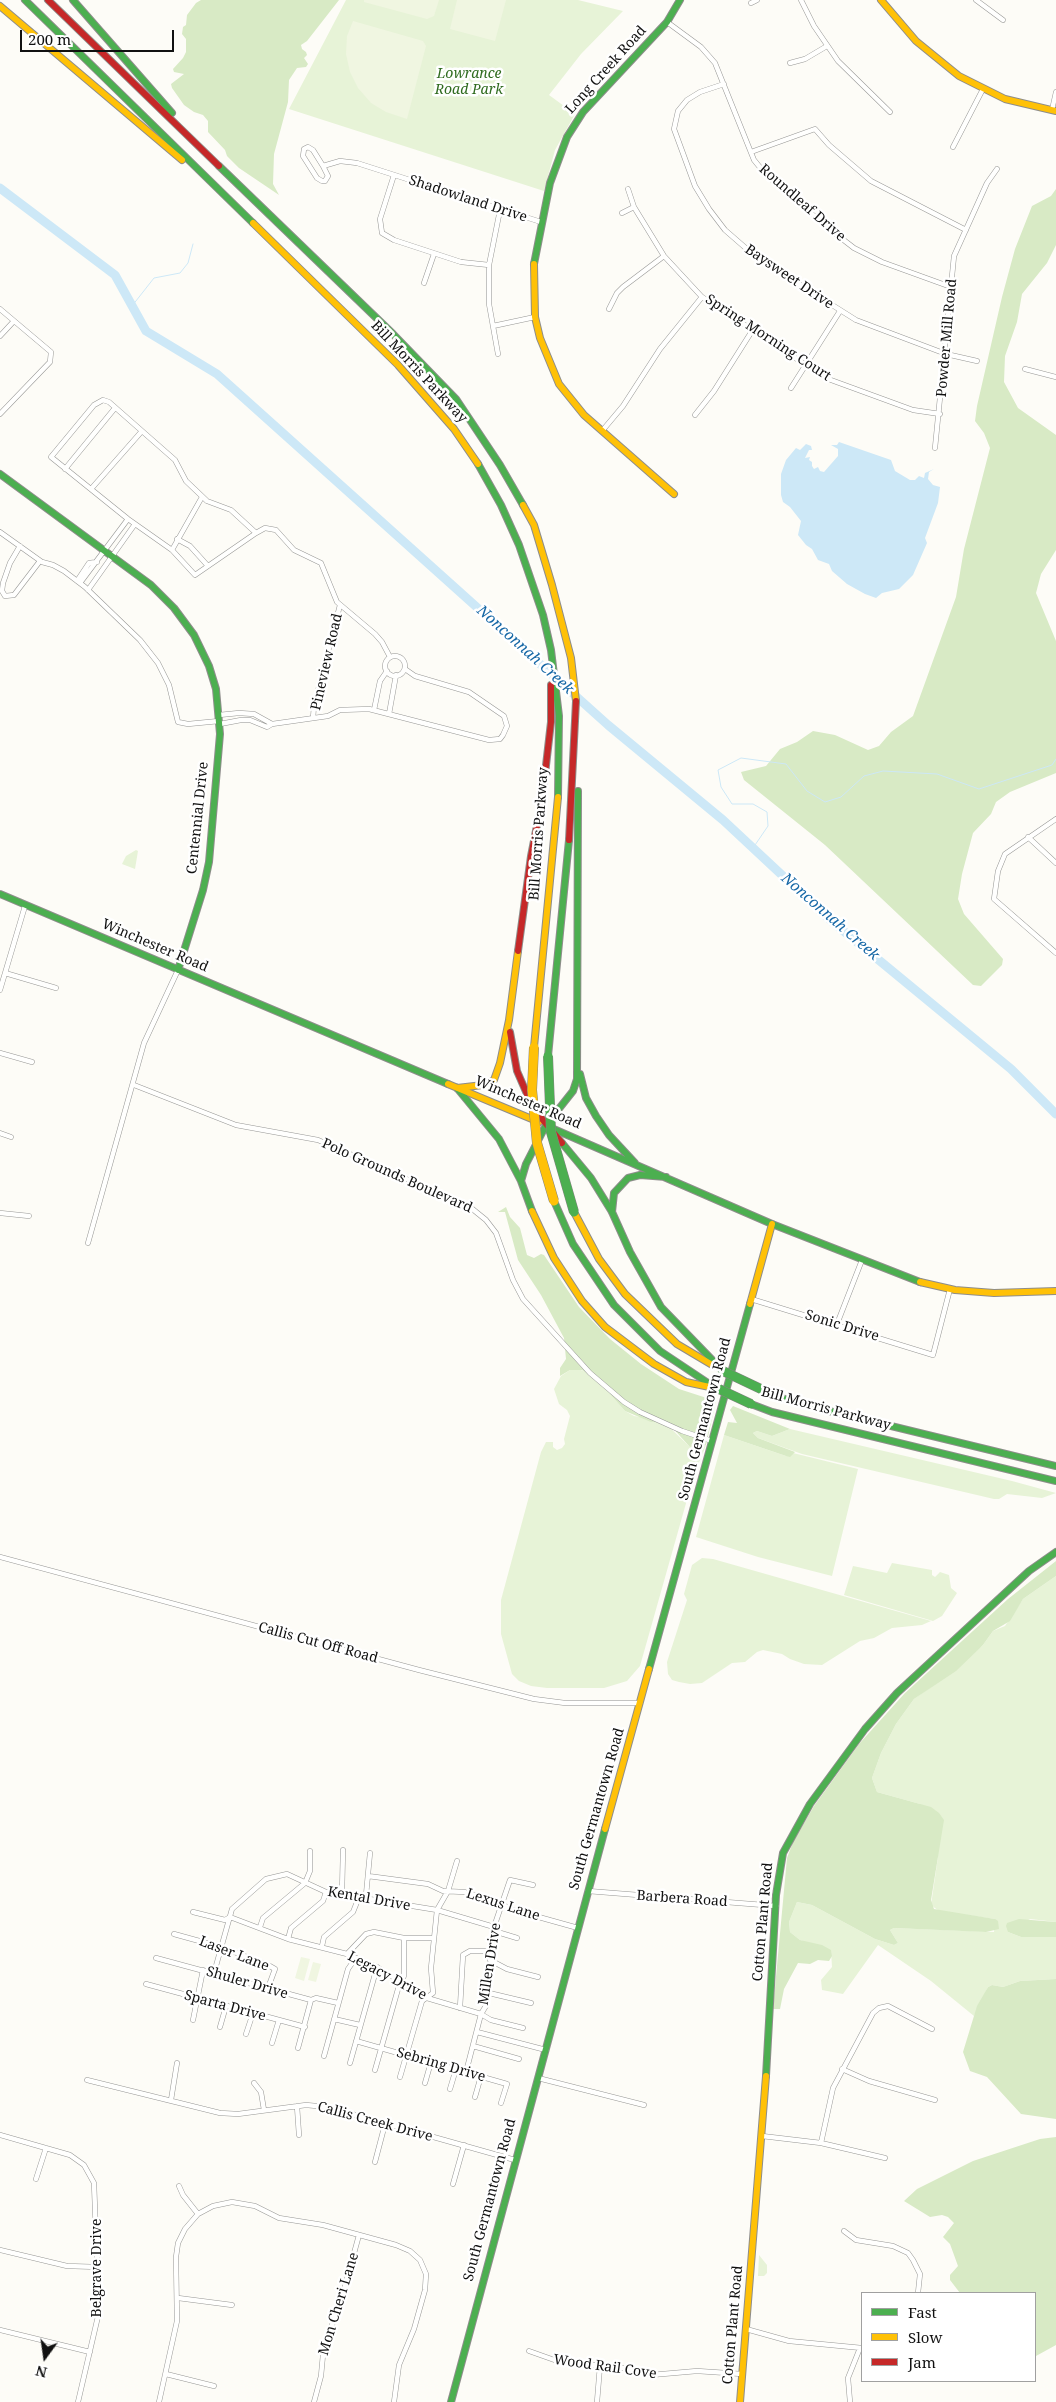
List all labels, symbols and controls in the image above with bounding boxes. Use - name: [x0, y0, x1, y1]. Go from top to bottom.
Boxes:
- scale bar: [22, 20, 176, 52]
- street label: Long Creek Road: [562, 22, 650, 118]
- text: 200 m: [28, 29, 71, 49]
- park label: Lowrance Road Park: [435, 66, 503, 98]
- street label: Roundleaf Drive: [755, 161, 849, 245]
- street label: Shadowland Drive: [407, 172, 529, 226]
- street label: Baysweet Drive: [741, 241, 837, 313]
- street label: Powder Mill Road: [933, 278, 961, 398]
- street label: Spring Morning Court: [702, 291, 834, 385]
- street label: Bill Morris Parkway: [367, 317, 471, 427]
- water label: Nonconnah Creek: [473, 602, 577, 698]
- street label: Pineview Road: [308, 612, 346, 712]
- street label: Centennial Drive: [184, 761, 212, 875]
- street label: Bill Morris Parkway: [526, 767, 552, 901]
- water label: Nonconnah Creek: [777, 870, 883, 964]
- street label: Winchester Road: [99, 916, 211, 976]
- street label: Winchester Road: [472, 1073, 584, 1133]
- street label: Polo Grounds Boulevard: [319, 1135, 475, 1217]
- street label: Sonic Drive: [803, 1307, 881, 1345]
- street label: South Germantown Road: [675, 1336, 735, 1502]
- street label: Bill Morris Parkway: [759, 1384, 893, 1434]
- street label: Callis Cut Off Road: [256, 1619, 380, 1667]
- street label: South Germantown Road: [566, 1726, 628, 1892]
- street label: Cotton Plant Road: [749, 1862, 777, 1982]
- street label: Kental Drive: [326, 1883, 412, 1915]
- street label: Lexus Lane: [464, 1885, 542, 1925]
- street label: Barbera Road: [636, 1887, 728, 1911]
- street label: Millen Drive: [475, 1922, 505, 2006]
- street label: Laser Lane: [197, 1933, 271, 1975]
- street label: Legacy Drive: [345, 1948, 429, 2004]
- street label: Shuler Drive: [204, 1963, 290, 2003]
- street label: Sparta Drive: [182, 1987, 268, 2025]
- street label: Sebring Drive: [395, 2044, 487, 2086]
- street label: Callis Creek Drive: [316, 2099, 434, 2145]
- street label: South Germantown Road: [460, 2117, 520, 2283]
- street label: Belgrave Drive: [89, 2219, 105, 2317]
- street label: Mon Cheri Lane: [315, 2251, 363, 2357]
- street label: Cotton Plant Road: [719, 2265, 747, 2385]
- legend: [861, 2292, 1036, 2382]
- text: Fast: [908, 2302, 937, 2322]
- text: Slow: [908, 2327, 942, 2347]
- north arrow: [20, 2332, 70, 2382]
- street label: Wood Rail Cove: [552, 2351, 658, 2383]
- text: Jam: [908, 2352, 936, 2372]
- text: N: [34, 2361, 49, 2383]

